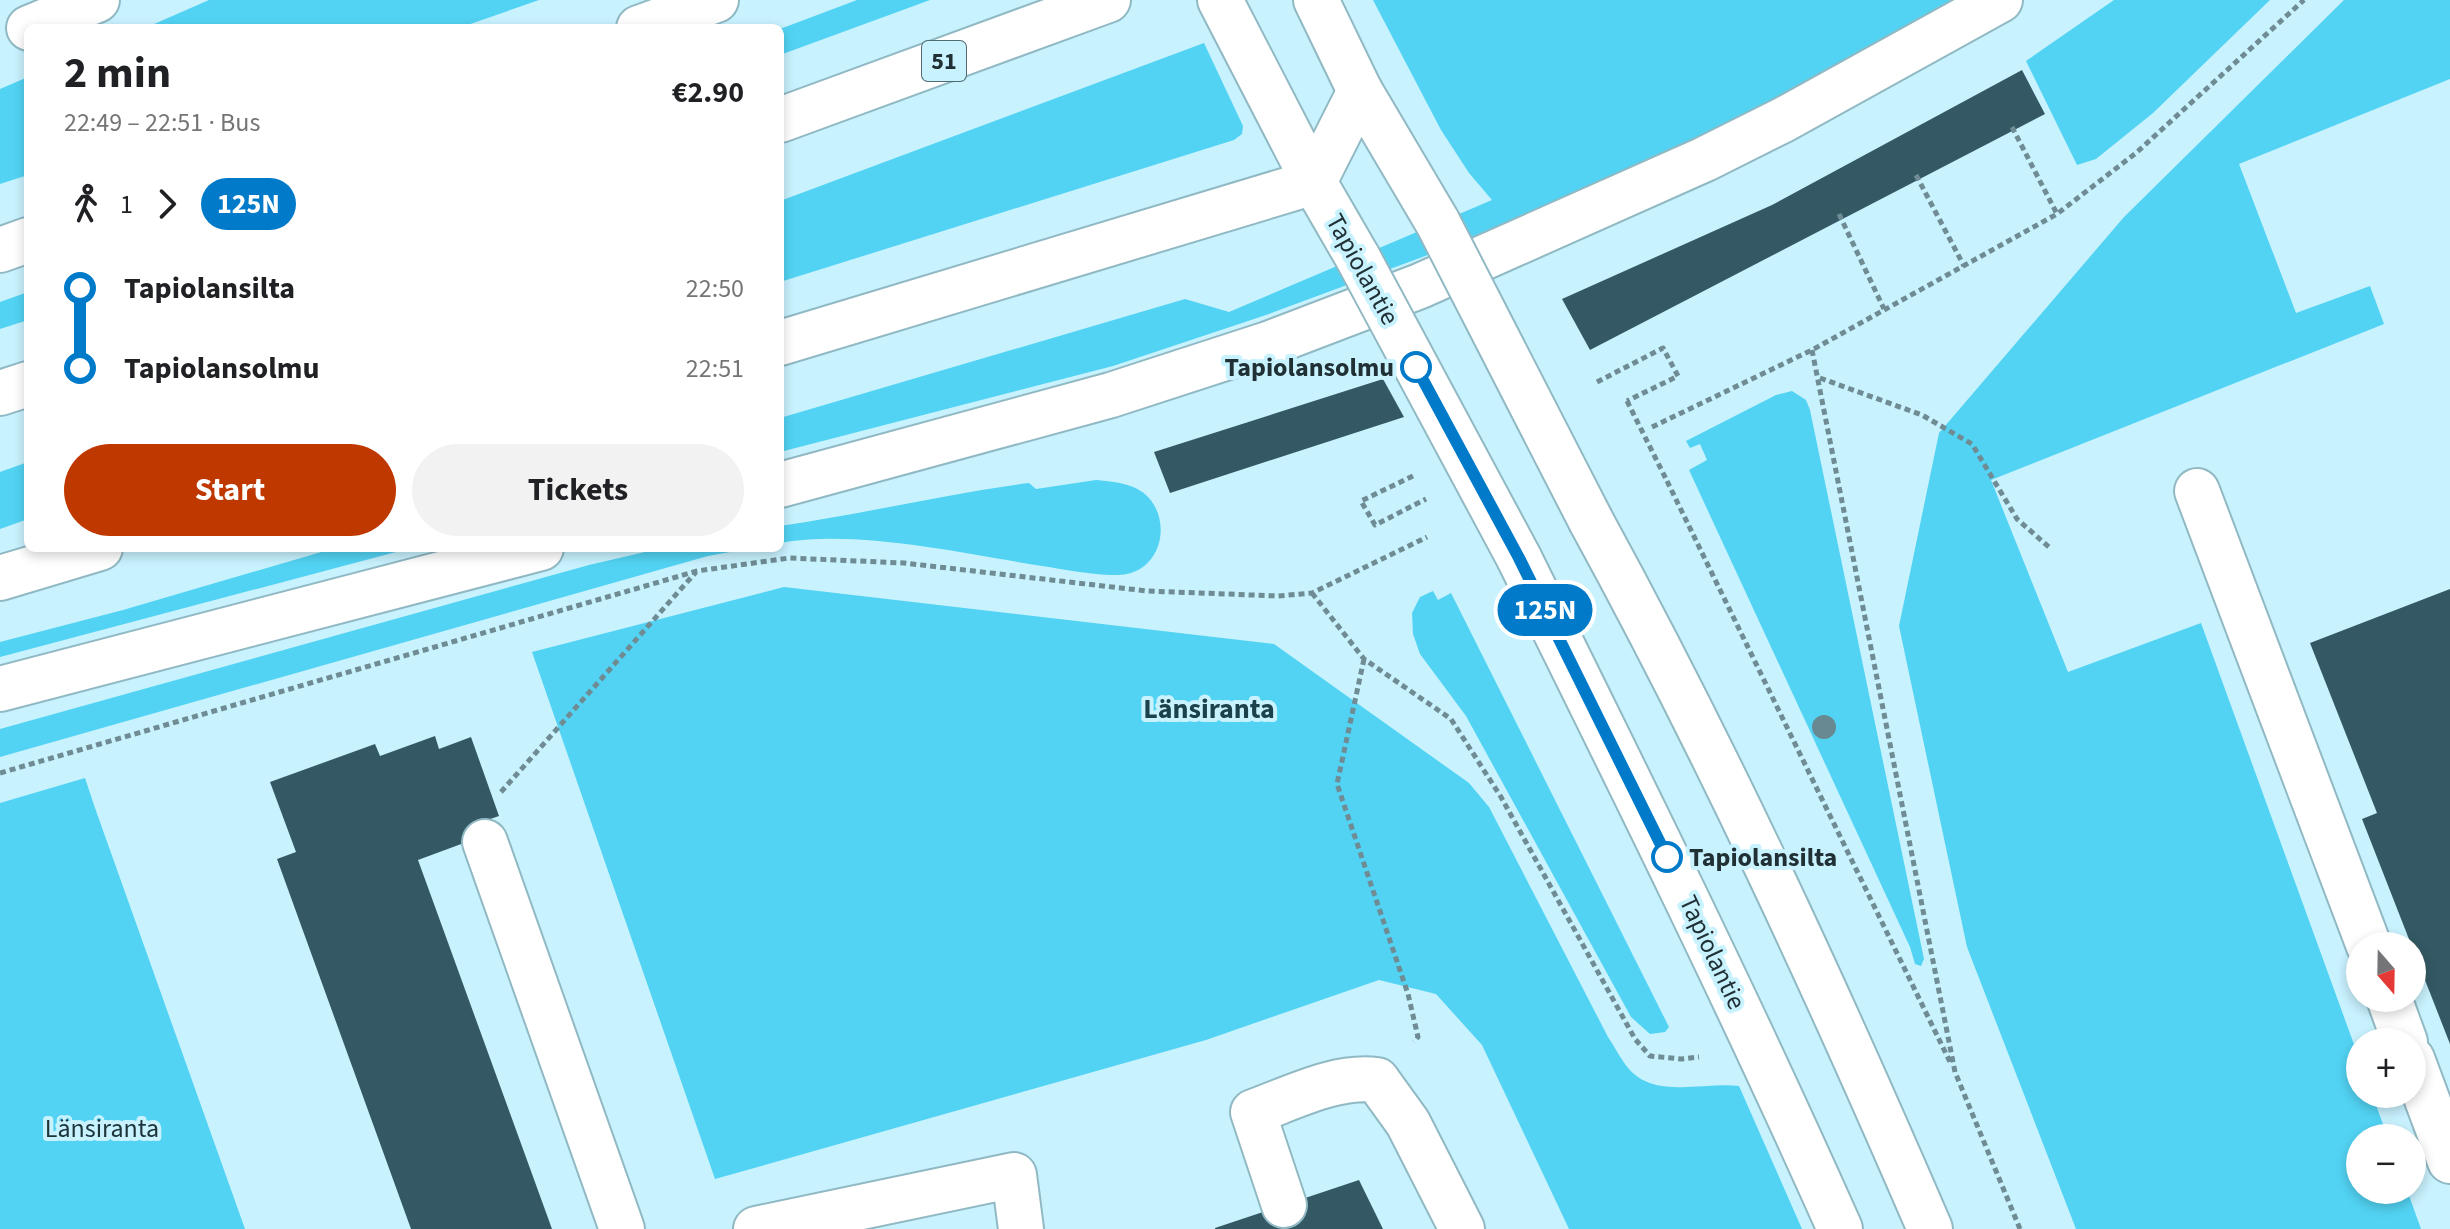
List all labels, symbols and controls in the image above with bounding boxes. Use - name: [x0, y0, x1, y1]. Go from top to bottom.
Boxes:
- road number: 51: [922, 41, 966, 81]
- text: 2 min: [64, 42, 171, 105]
- text: €2.90: [672, 71, 744, 114]
- text: 22:49 – 22:51 · Bus: [64, 104, 260, 141]
- icon: walk: [64, 182, 108, 226]
- icon: forward: [145, 182, 189, 226]
- text: 125N: [217, 184, 280, 224]
- text: 1: [120, 186, 133, 223]
- street label: Tapiolantie: [1317, 207, 1408, 332]
- text: Tapiolansilta: [124, 267, 295, 310]
- text: 22:50: [686, 270, 744, 307]
- text: Tapiolansolmu: [124, 347, 320, 390]
- place label: Tapiolansolmu: [1225, 349, 1394, 386]
- text: 22:51: [686, 350, 744, 387]
- marker: Tapiolansolmu: [1401, 352, 1431, 382]
- button: Start: [64, 444, 396, 536]
- button: Tickets: [412, 444, 744, 536]
- line badge: 125N: [1489, 584, 1601, 636]
- text: 125N: [1514, 590, 1576, 630]
- district label: Länsiranta: [1143, 689, 1275, 729]
- place label: Tapiolansilta: [1689, 839, 1837, 876]
- marker: Tapiolansilta: [1652, 842, 1682, 872]
- street label: Tapiolantie: [1670, 889, 1755, 1015]
- north arrow: [2346, 932, 2426, 1012]
- map controls: [2346, 932, 2426, 1204]
- button: +: [2346, 1028, 2426, 1108]
- park label: Länsiranta: [45, 1110, 159, 1147]
- button: −: [2346, 1124, 2426, 1204]

